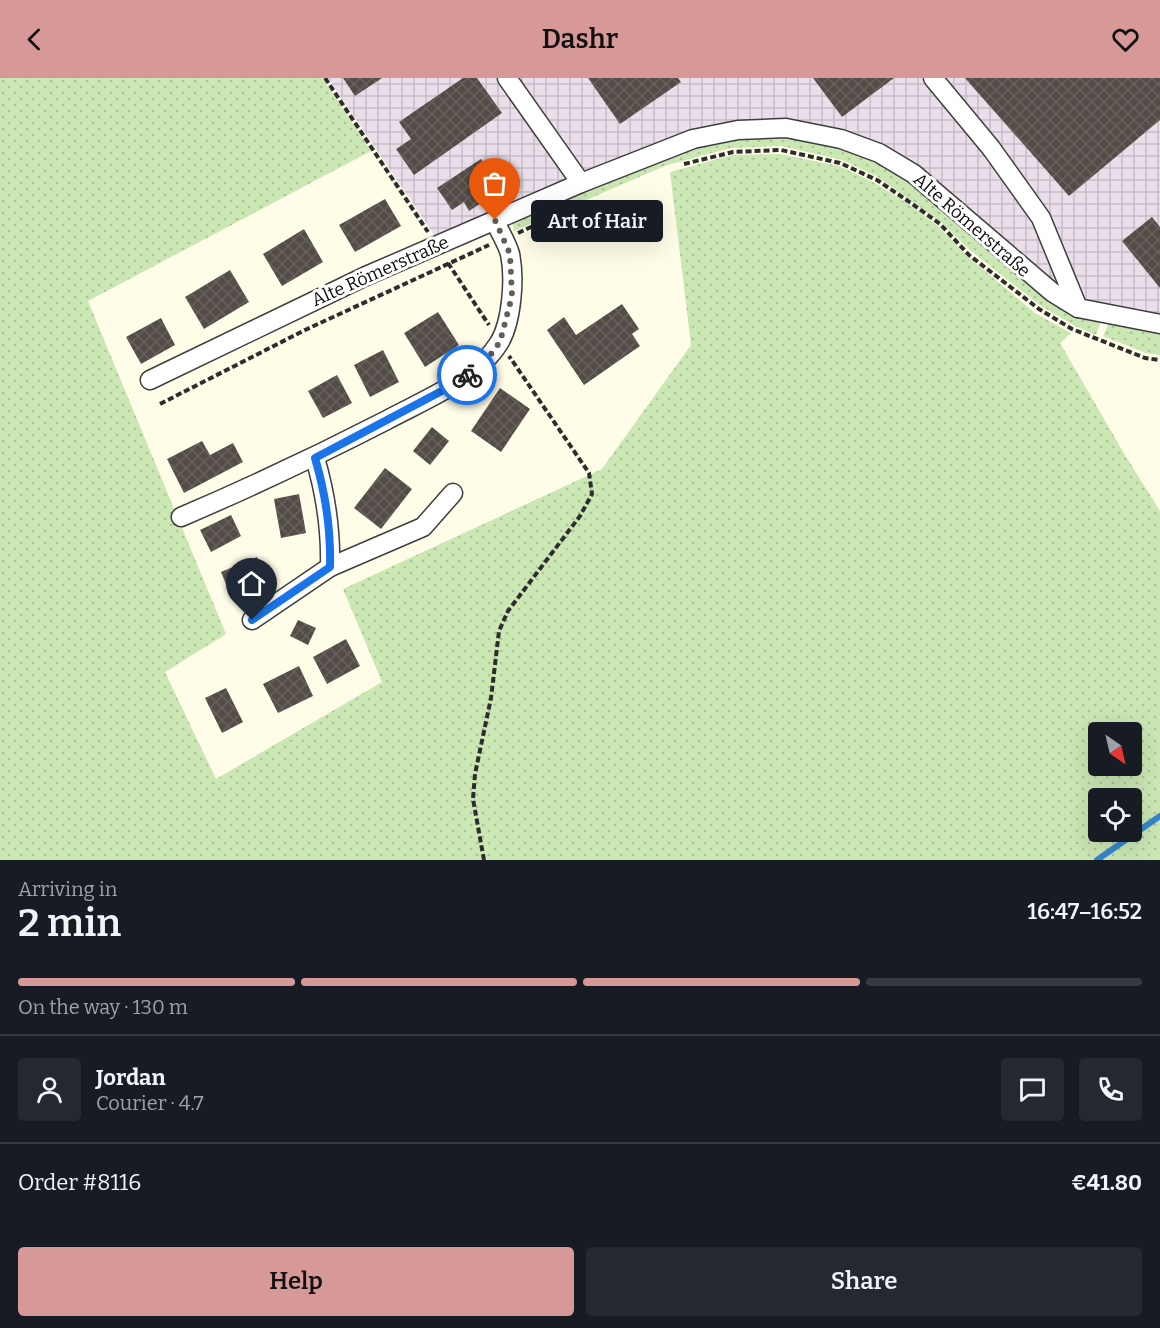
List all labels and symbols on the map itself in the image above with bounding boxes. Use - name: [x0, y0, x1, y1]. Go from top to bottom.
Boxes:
- pin: [469, 158, 520, 220]
- street label: Alte Römerstraße: [909, 168, 1035, 282]
- callout: Art of Hair: [531, 199, 663, 241]
- street label: Alte Römerstraße: [308, 231, 452, 311]
- courier: [437, 345, 497, 405]
- pin: [226, 558, 277, 620]
- north arrow: [1088, 722, 1142, 776]

